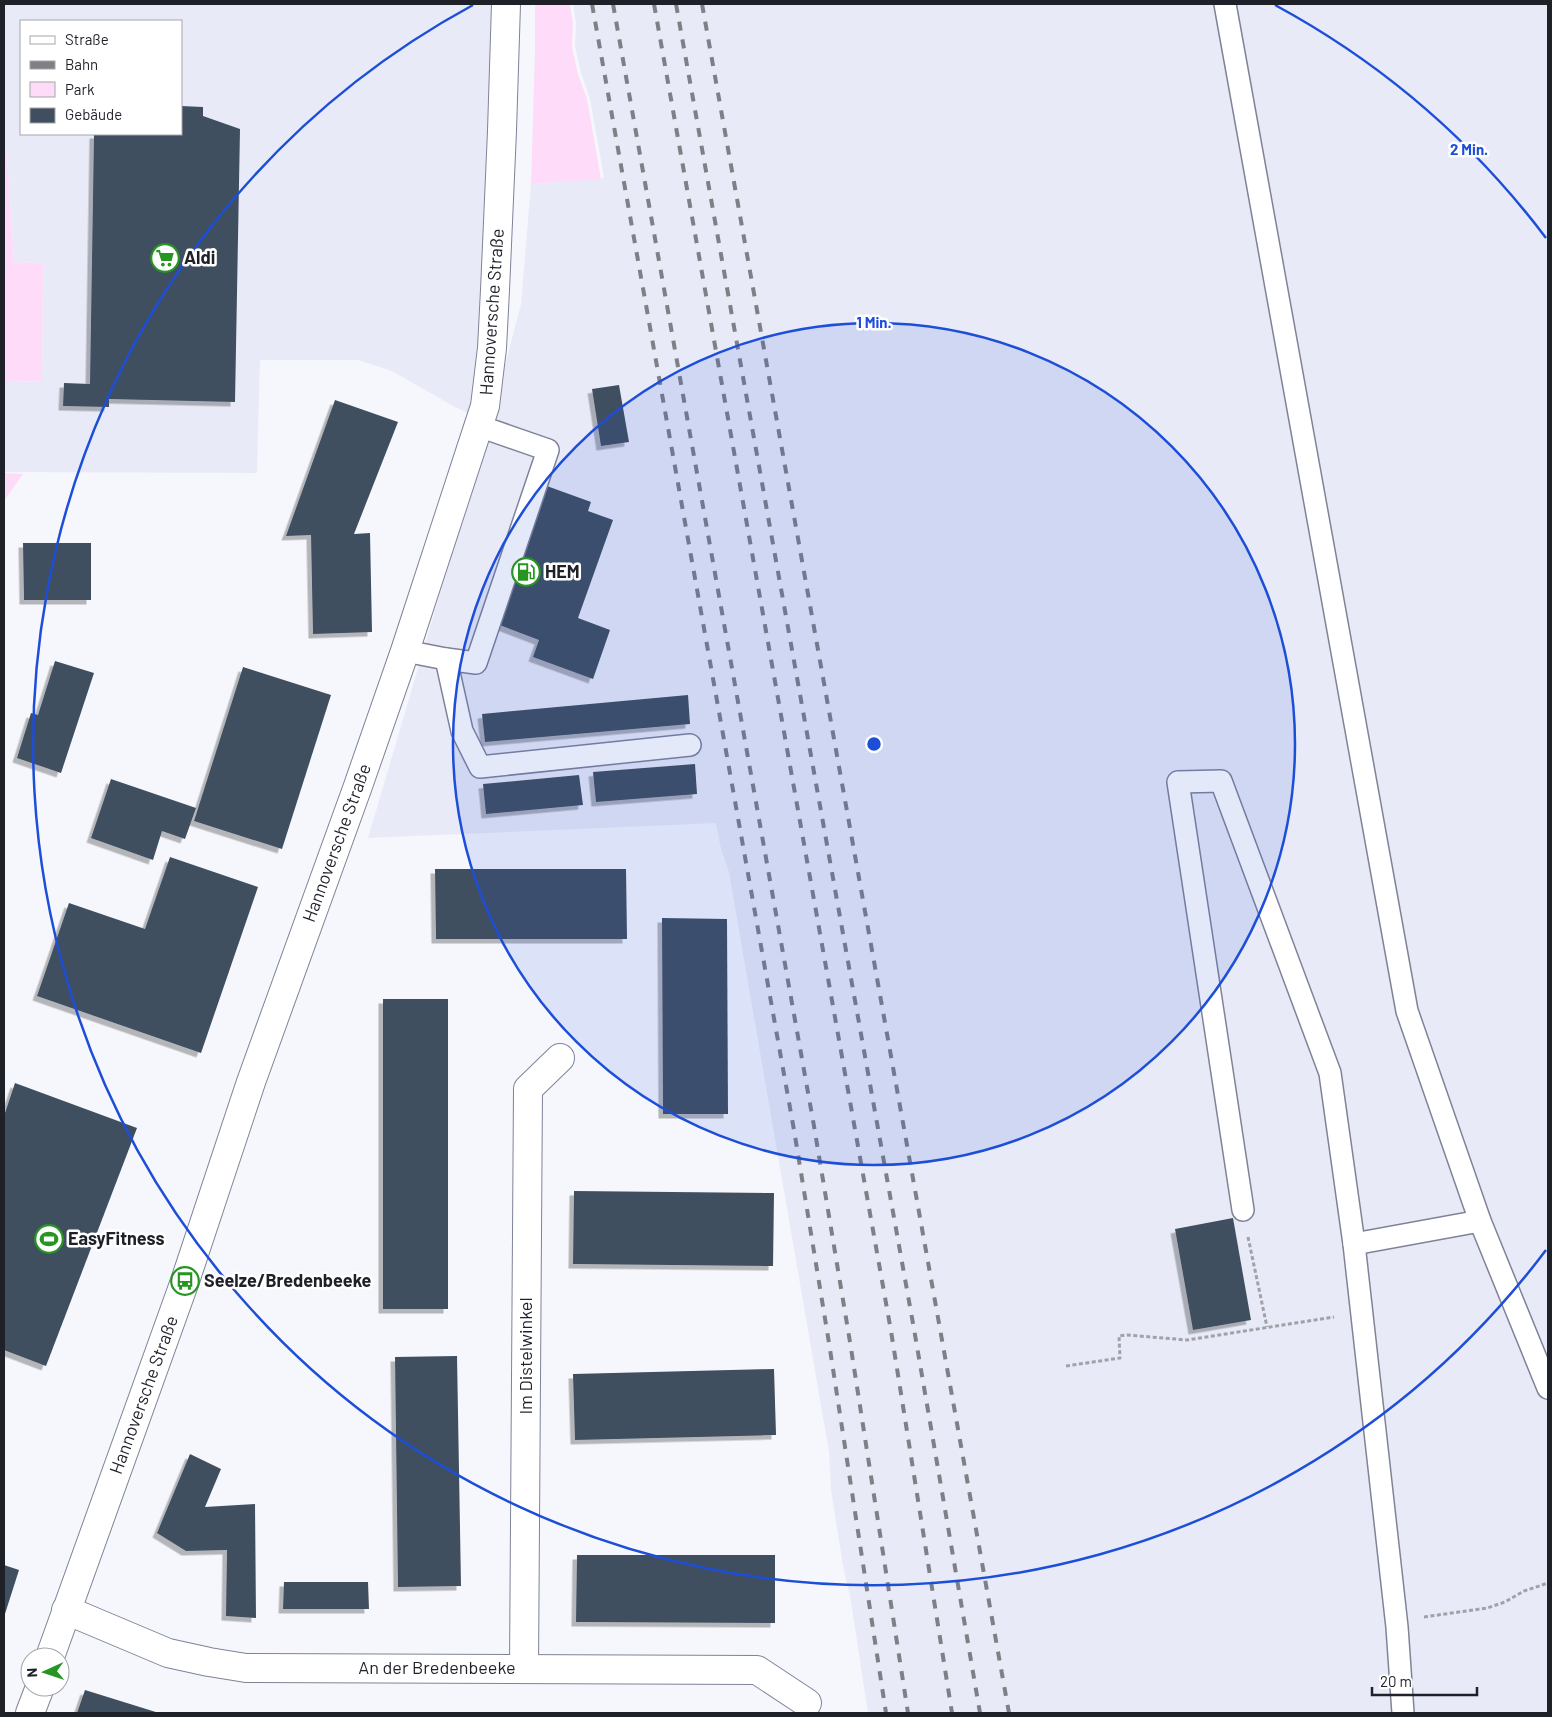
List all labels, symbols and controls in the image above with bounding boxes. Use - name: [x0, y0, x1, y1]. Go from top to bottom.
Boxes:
- legend: [20, 20, 182, 135]
- text: Straße: [65, 30, 109, 48]
- text: Bahn: [65, 55, 98, 73]
- text: Park: [65, 80, 95, 98]
- text: Gebäude: [65, 105, 122, 123]
- text: 2 Min.: [1450, 140, 1488, 158]
- street label: Hannoversche Straße: [474, 228, 508, 396]
- supermarket icon: Aldi: [150, 243, 180, 273]
- place label: Aldi: [184, 246, 215, 268]
- text: 1 Min.: [857, 313, 892, 331]
- fuel station icon: HEM: [511, 557, 541, 587]
- place label: HEM: [545, 560, 580, 582]
- centre of rings: [865, 735, 883, 753]
- street label: Hannoversche Straße: [297, 760, 375, 925]
- sports icon: EasyFitness: [34, 1224, 64, 1254]
- place label: EasyFitness: [68, 1227, 164, 1249]
- bus stop icon: Seelze/Bredenbeeke: [170, 1266, 200, 1296]
- place label: Seelze/Bredenbeeke: [204, 1269, 371, 1291]
- street label: Im Distelwinkel: [514, 1297, 536, 1415]
- street label: Hannoversche Straße: [104, 1312, 182, 1477]
- north arrow: [20, 1647, 70, 1697]
- street label: An der Bredenbeeke: [358, 1656, 516, 1678]
- scale bar: [1372, 1664, 1477, 1696]
- text: N: [23, 1668, 40, 1678]
- text: 20 m: [1380, 1672, 1412, 1690]

